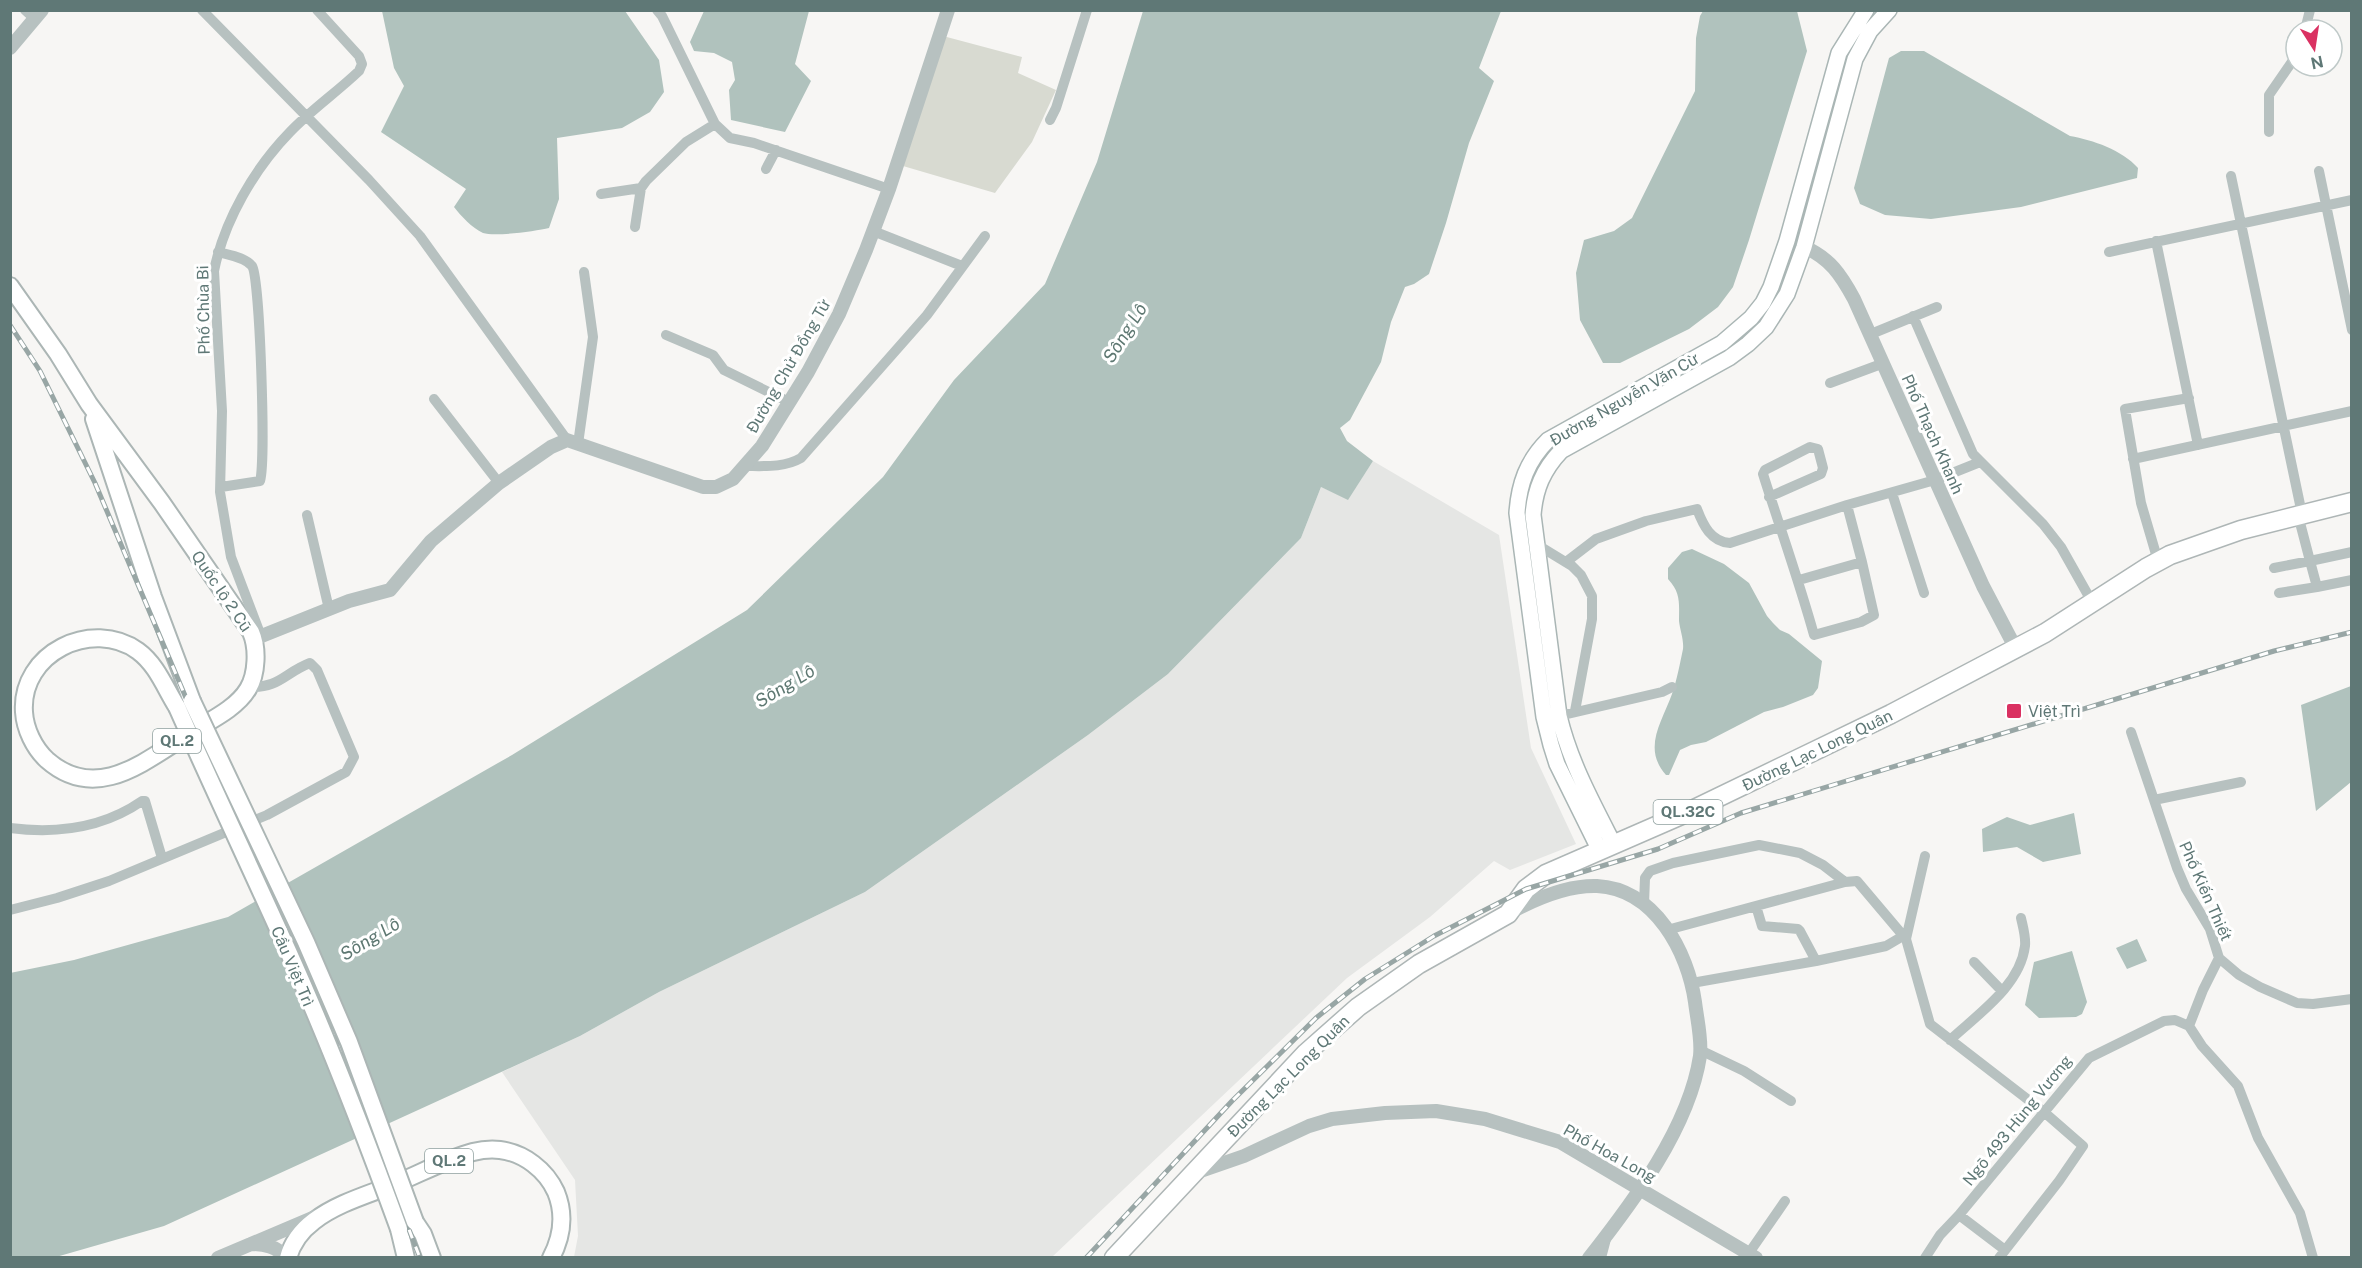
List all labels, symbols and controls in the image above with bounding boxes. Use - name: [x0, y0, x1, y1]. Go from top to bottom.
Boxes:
- north arrow: [2284, 18, 2344, 78]
- text: N: [2309, 52, 2325, 73]
- street label: Phố Chùa Bi: [193, 265, 214, 355]
- street label: Đường Chử Đồng Tử: [742, 296, 835, 436]
- water label: Sông Lô: [1098, 299, 1151, 366]
- street label: Đường Nguyễn Văn Cừ: [1546, 349, 1703, 450]
- street label: Phố Thạch Khanh: [1898, 371, 1967, 497]
- street label: Quốc lộ 2 Cũ: [187, 547, 256, 635]
- water label: Sông Lô: [751, 659, 819, 712]
- marker: Việt Trì: [2005, 702, 2023, 720]
- place label: Việt Trì: [2028, 702, 2081, 721]
- street label: Đường Lạc Long Quân: [1739, 706, 1895, 795]
- road number: QL.2: [153, 729, 201, 753]
- road number: QL.32C: [1654, 800, 1722, 824]
- street label: Phố Kiến Thiết: [2175, 839, 2236, 944]
- water label: Sông Lô: [336, 912, 404, 965]
- street label: Cầu Việt Trì: [267, 923, 318, 1009]
- street label: Đường Lạc Long Quân: [1223, 1011, 1353, 1141]
- street label: Ngõ 493 Hùng Vương: [1959, 1051, 2076, 1189]
- street label: Phố Hoa Long: [1560, 1120, 1660, 1187]
- road number: QL.2: [425, 1149, 473, 1173]

